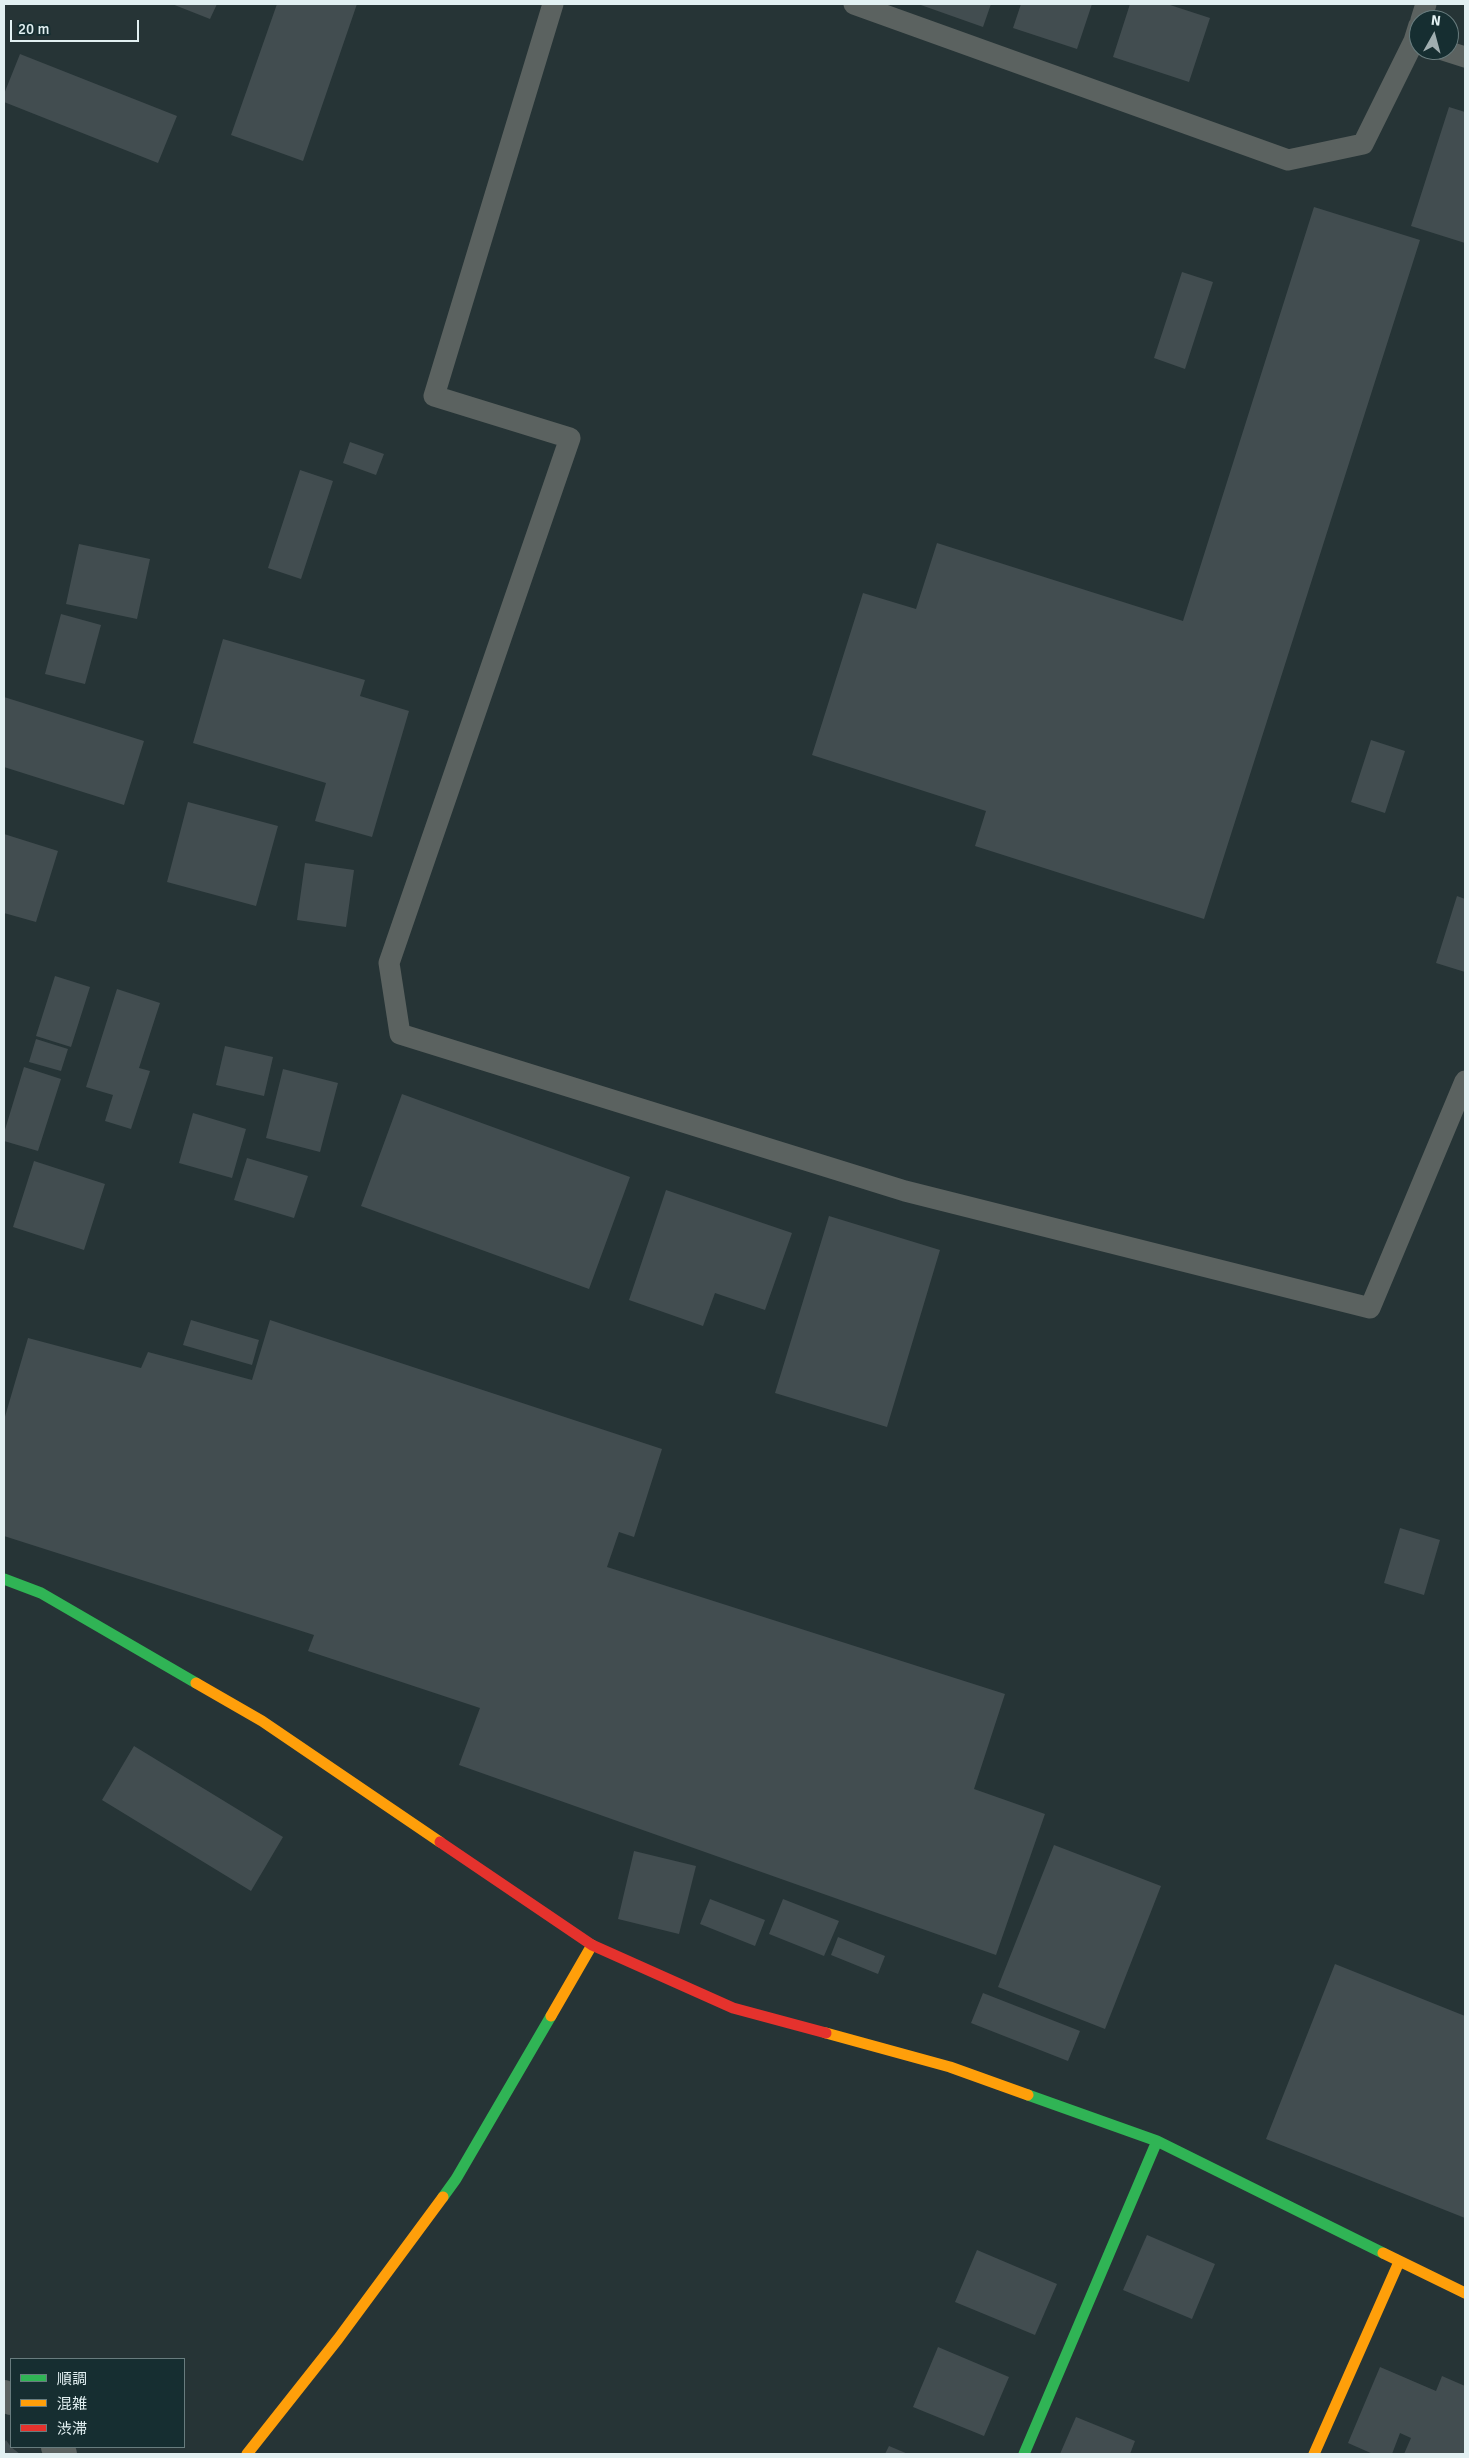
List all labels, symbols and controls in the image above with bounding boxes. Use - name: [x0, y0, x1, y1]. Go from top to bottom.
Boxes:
- scale bar: [12, 10, 141, 42]
- north arrow: [1409, 10, 1459, 60]
- text: N: [1430, 12, 1442, 30]
- text: 20 m: [18, 20, 49, 38]
- legend: [10, 2358, 185, 2448]
- text: 順調: [57, 2370, 87, 2388]
- text: 混雑: [57, 2395, 87, 2413]
- text: 渋滞: [57, 2420, 87, 2438]

